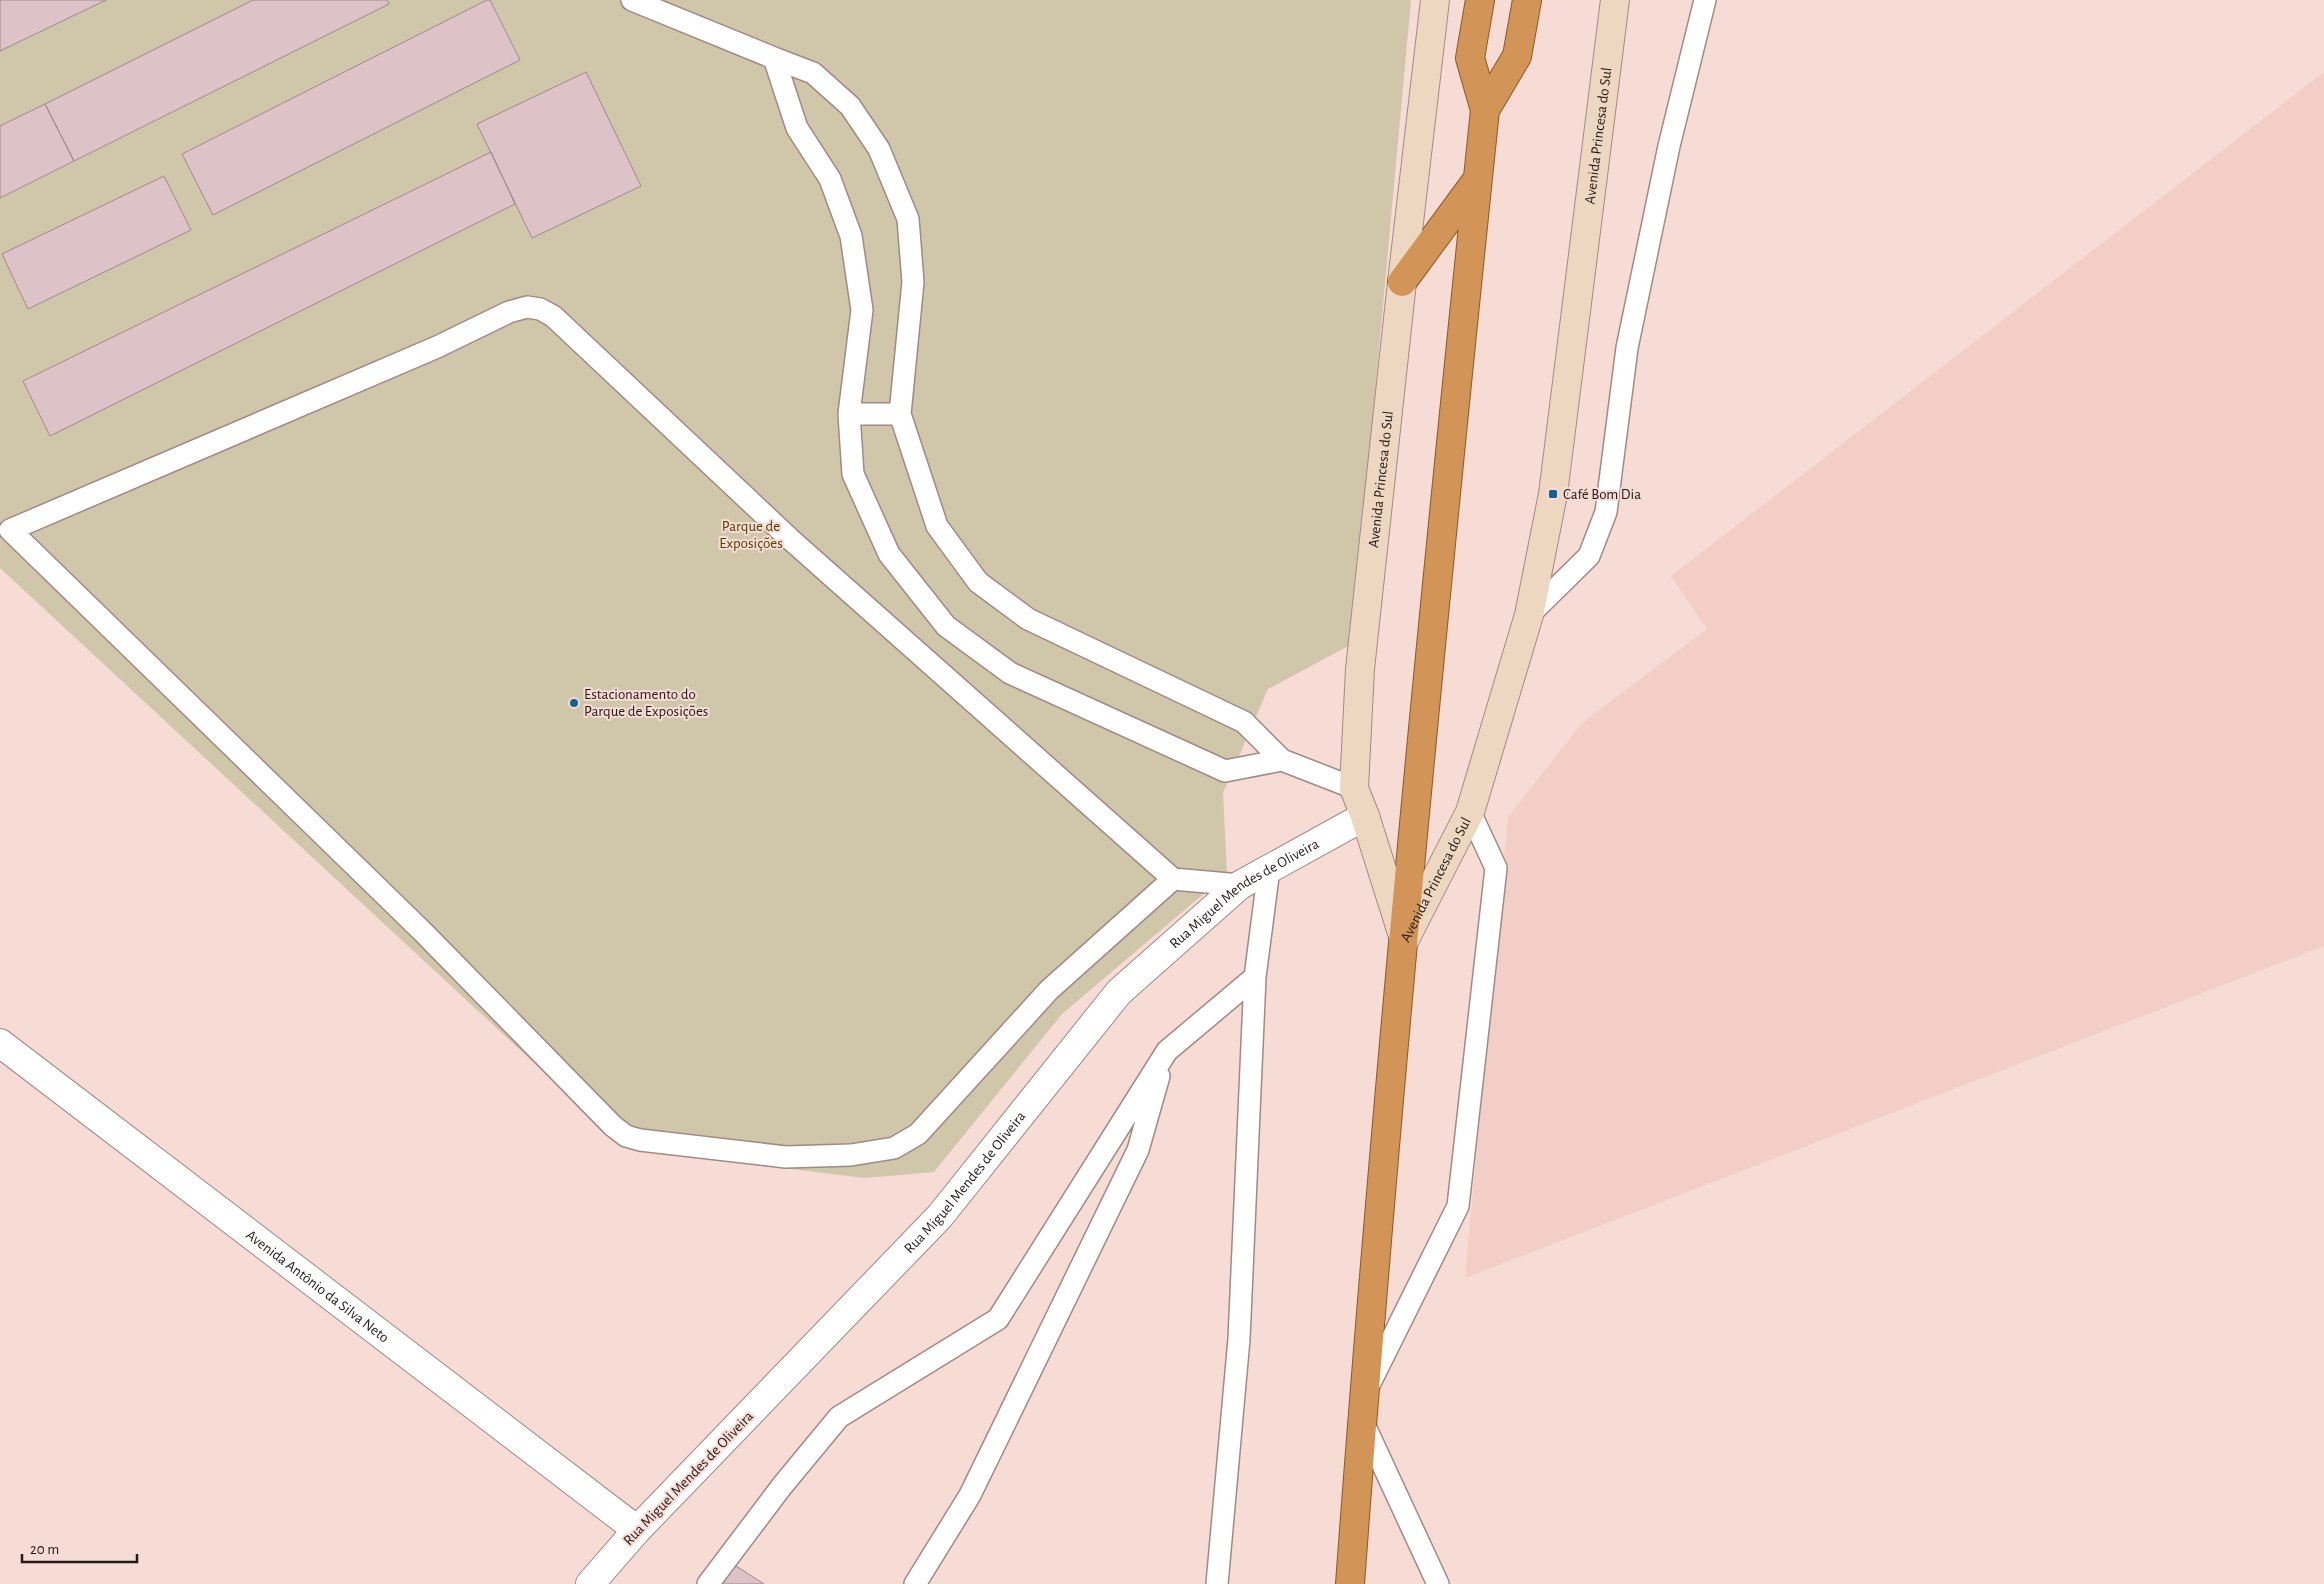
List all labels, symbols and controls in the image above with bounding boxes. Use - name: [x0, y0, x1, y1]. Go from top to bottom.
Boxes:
- street label: Avenida Princesa do Sul: [1582, 67, 1614, 205]
- street label: Avenida Princesa do Sul: [1366, 410, 1396, 549]
- place label: Café Bom Dia: [1563, 487, 1641, 502]
- marker: Café Bom Dia: [1547, 488, 1559, 500]
- park label: Parque de Exposições: [719, 519, 783, 551]
- place label: Estacionamento do Parque de Exposições: [584, 687, 708, 719]
- marker: Estacionamento do Parque de Exposições: [568, 697, 580, 709]
- street label: Avenida Princesa do Sul: [1398, 815, 1474, 945]
- street label: Rua Miguel Mendes de Oliveira: [1167, 836, 1321, 952]
- street label: Rua Miguel Mendes de Oliveira: [901, 1109, 1029, 1256]
- street label: Avenida Antônio da Silva Neto: [243, 1227, 392, 1346]
- street label: Rua Miguel Mendes de Oliveira: [621, 1408, 756, 1548]
- scale bar: [22, 1532, 138, 1564]
- text: 20 m: [30, 1542, 59, 1557]

